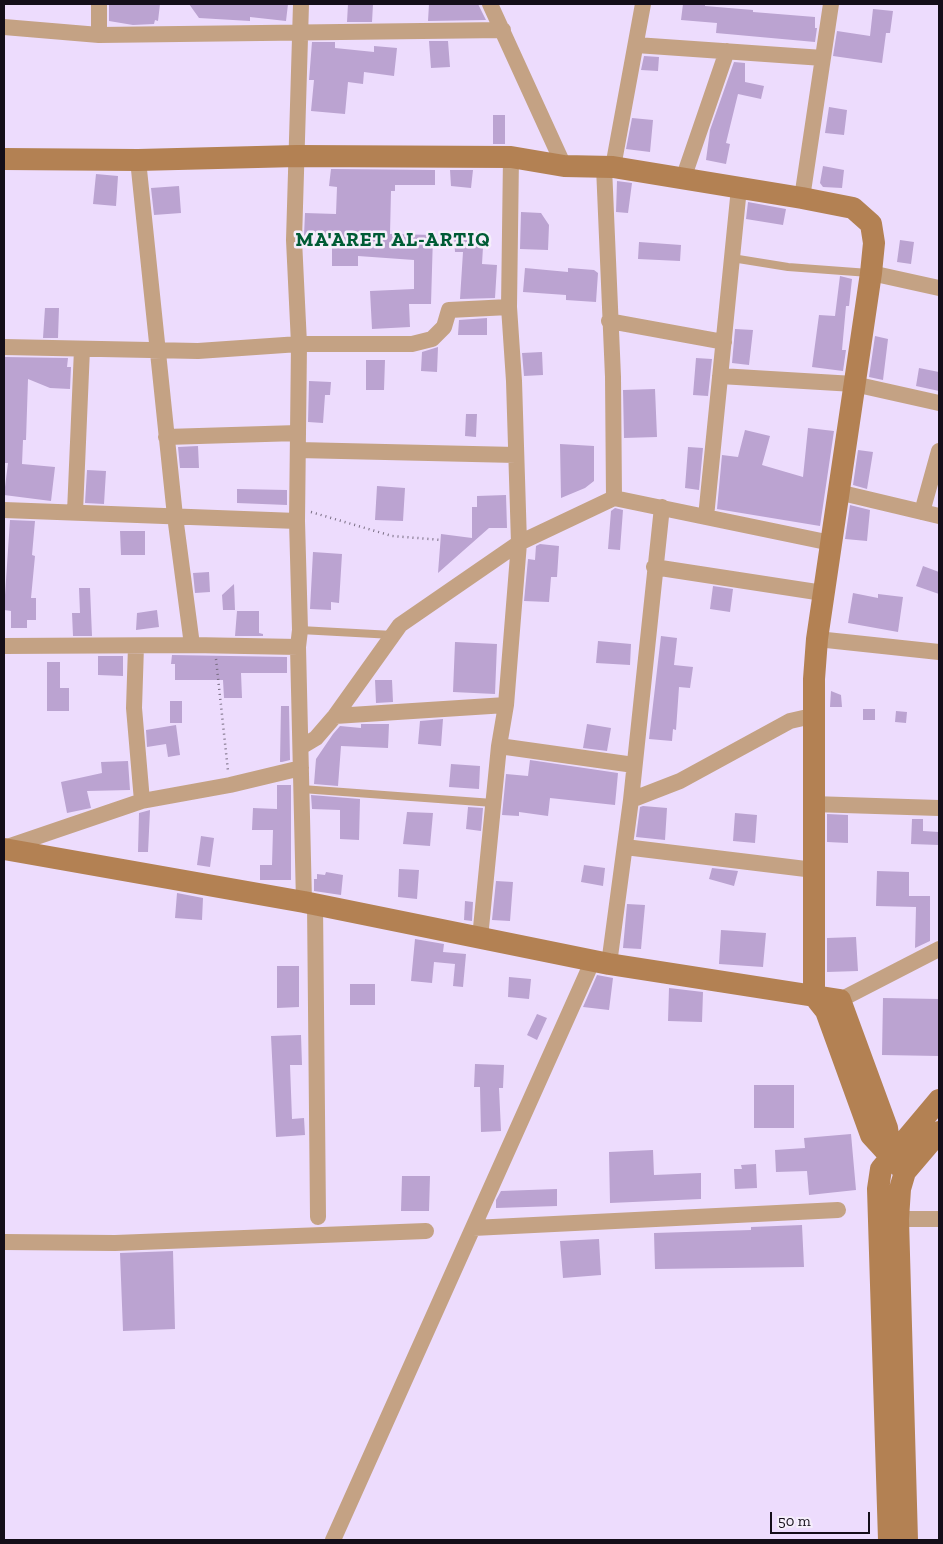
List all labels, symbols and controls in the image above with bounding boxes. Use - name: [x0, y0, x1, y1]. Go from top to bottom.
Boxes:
- district label: MA'ARET AL-ARTIQ: [294, 228, 492, 252]
- scale bar: [773, 1502, 873, 1534]
- text: 50 m: [778, 1512, 811, 1530]

